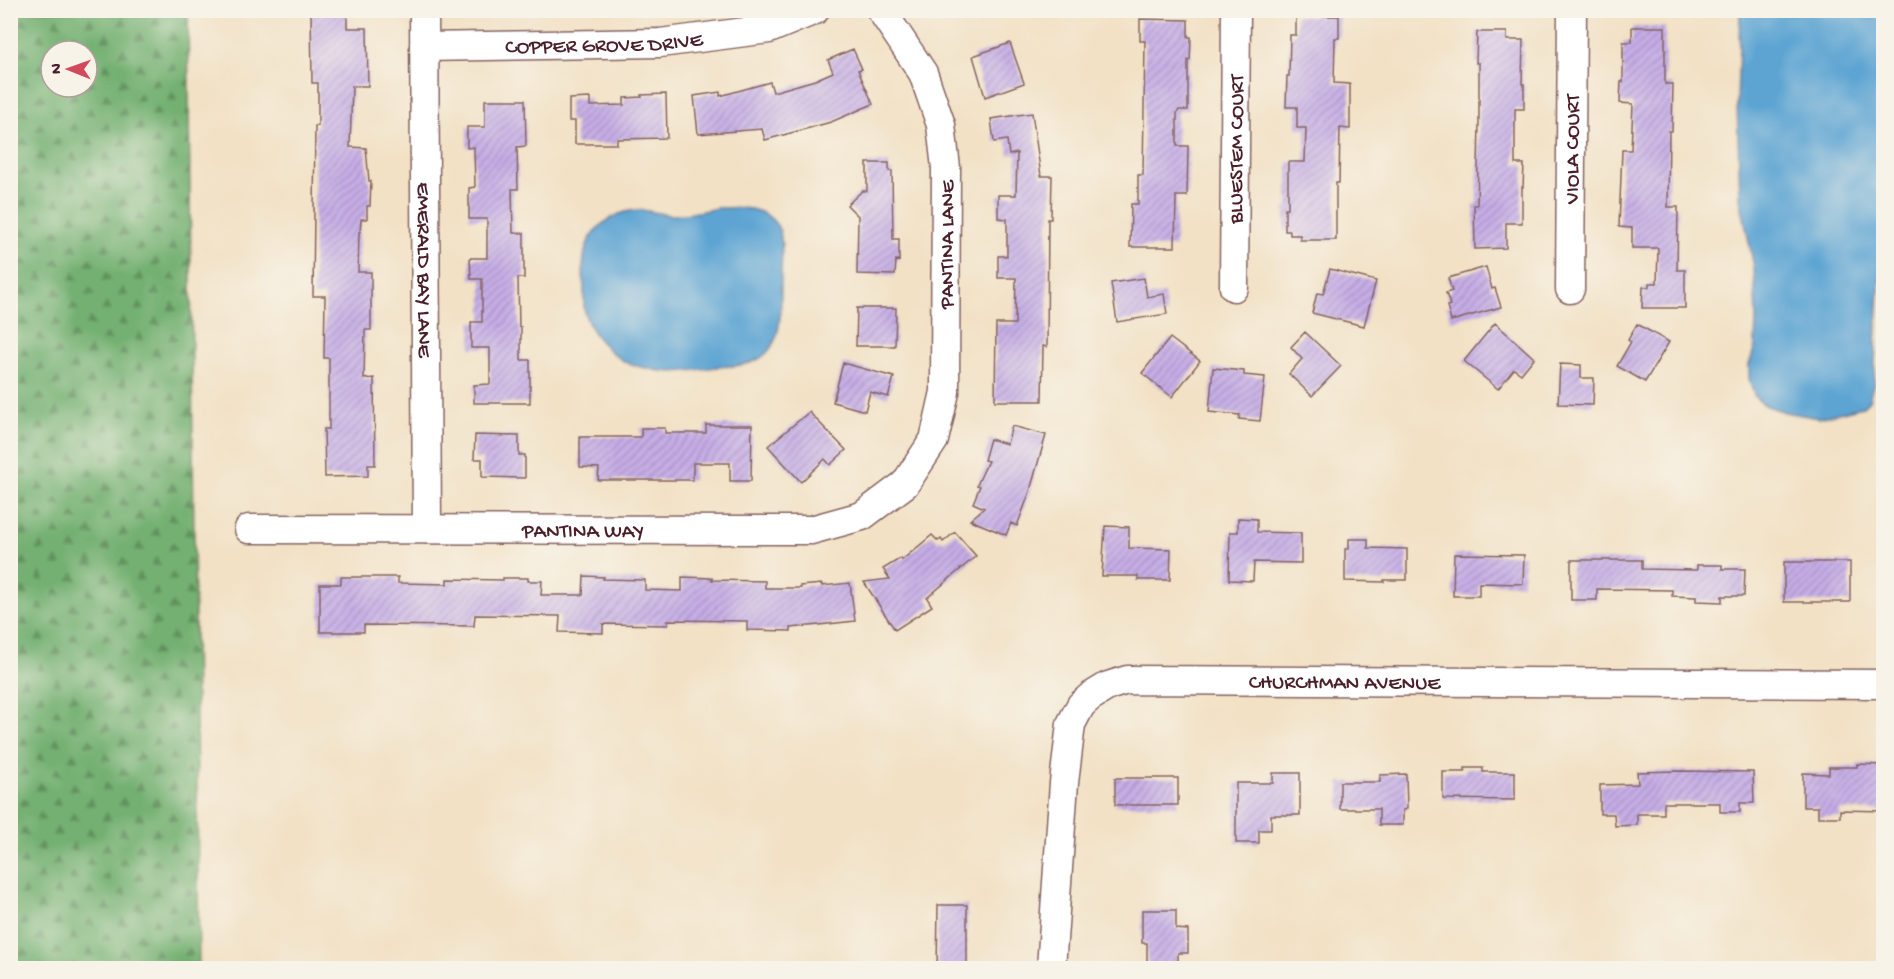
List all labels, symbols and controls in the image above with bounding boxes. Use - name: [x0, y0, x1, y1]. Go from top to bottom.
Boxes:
- street label: COPPER GROVE DRIVE: [505, 29, 705, 62]
- north arrow: [39, 39, 99, 99]
- text: N: [48, 63, 67, 74]
- street label: BLUESTEM COURT: [1225, 73, 1252, 225]
- street label: VIOLA COURT: [1562, 93, 1587, 205]
- street label: PANTINA LANE: [936, 179, 962, 310]
- street label: EMERALD BAY LANE: [409, 182, 435, 359]
- street label: PANTINA WAY: [521, 520, 644, 546]
- street label: CHURCHMAN AVENUE: [1249, 672, 1441, 698]

